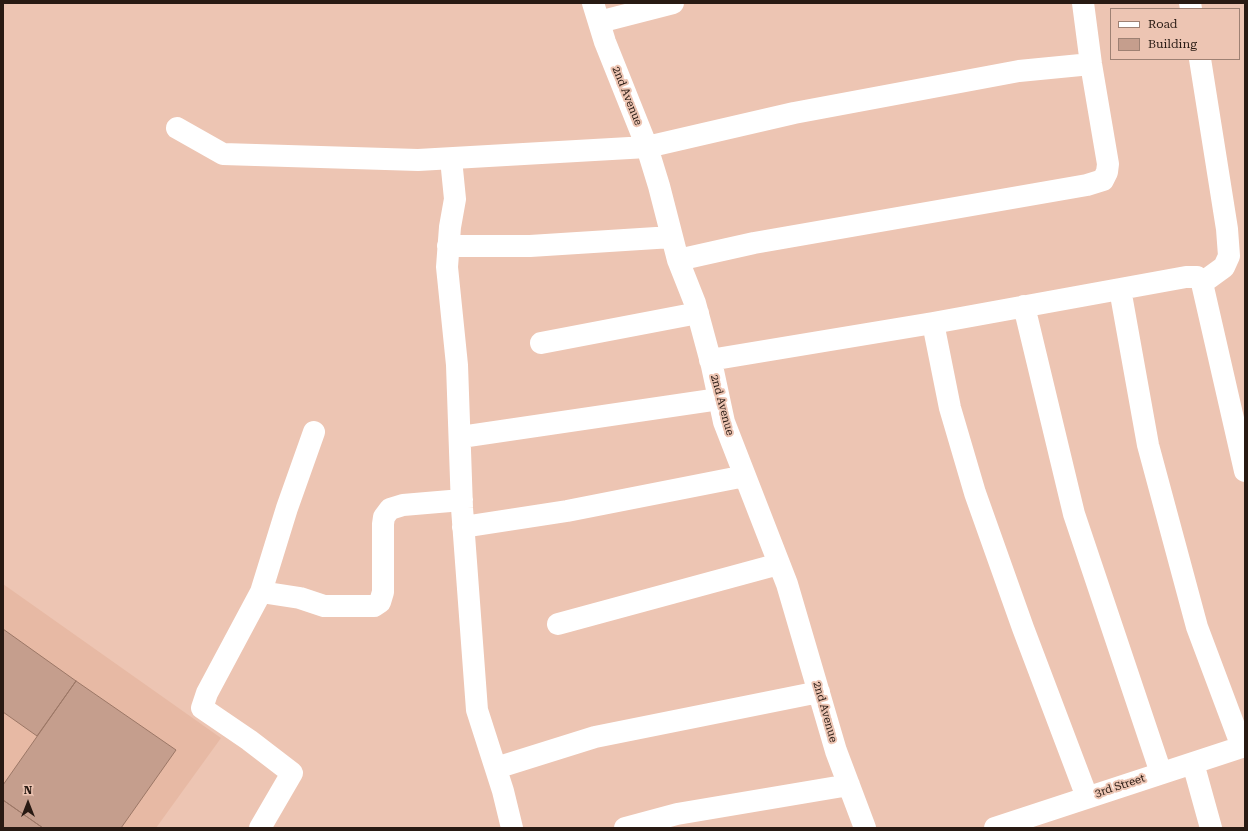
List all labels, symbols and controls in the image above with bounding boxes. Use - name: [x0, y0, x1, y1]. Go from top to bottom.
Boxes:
- legend: [1110, 8, 1240, 60]
- text: Road: [1148, 17, 1177, 31]
- text: Building: [1148, 37, 1197, 51]
- street label: 2nd Avenue: [609, 65, 645, 127]
- street label: 2nd Avenue: [708, 373, 736, 437]
- street label: 2nd Avenue: [810, 680, 840, 744]
- street label: 3rd Street: [1093, 772, 1147, 800]
- north arrow: [8, 783, 48, 823]
- text: N: [24, 784, 32, 797]

